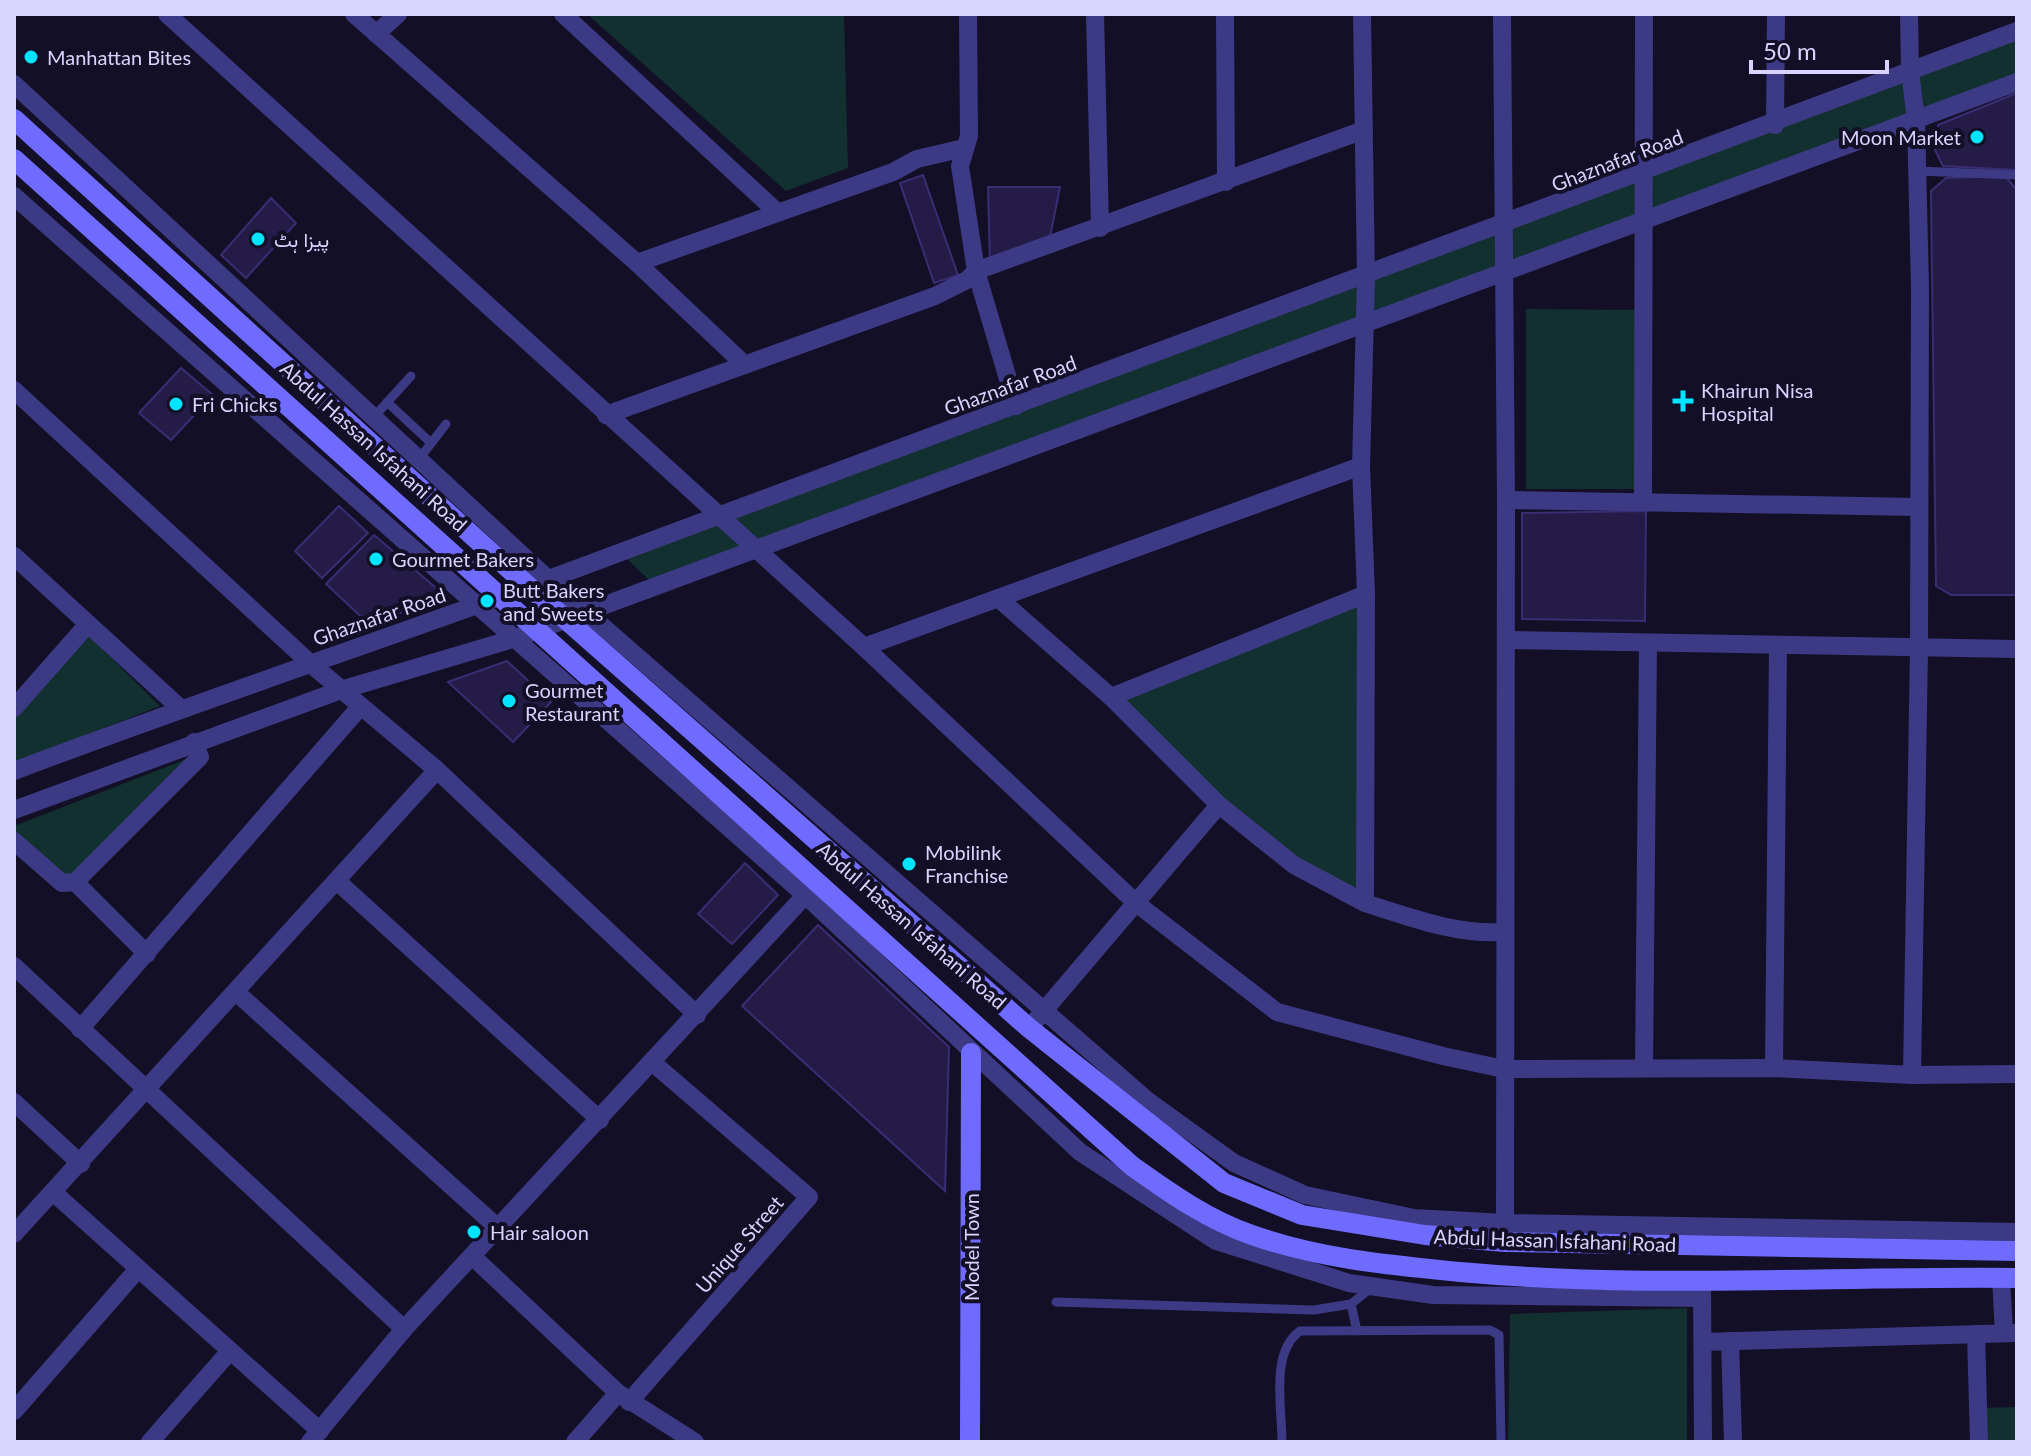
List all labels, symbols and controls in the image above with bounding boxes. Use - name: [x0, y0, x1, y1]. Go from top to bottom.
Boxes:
- scale bar: [1751, 24, 1887, 74]
- text: 50 m: [1763, 36, 1817, 65]
- place label: Manhattan Bites: [47, 45, 191, 69]
- marker: Manhattan Bites: [22, 48, 40, 66]
- street label: Ghaznafar Road: [1548, 124, 1686, 196]
- place label: Moon Market: [1841, 125, 1961, 149]
- marker: Moon Market: [1968, 128, 1986, 146]
- place label: پیزا ہٹ: [274, 227, 329, 254]
- marker: پیزا ہٹ: [249, 230, 267, 248]
- street label: Ghaznafar Road: [941, 350, 1079, 420]
- street label: Abdul Hassan Isfahani Road: [276, 356, 472, 536]
- place label: Khairun Nisa Hospital: [1701, 378, 1813, 425]
- marker: Khairun Nisa Hospital: [1672, 390, 1694, 412]
- place label: Fri Chicks: [192, 392, 277, 416]
- marker: Fri Chicks: [167, 395, 185, 413]
- place label: Gourmet Bakers: [392, 547, 534, 571]
- marker: Gourmet Bakers: [367, 550, 385, 568]
- place label: Butt Bakers and Sweets: [503, 578, 604, 625]
- street label: Ghaznafar Road: [309, 582, 449, 650]
- marker: Butt Bakers and Sweets: [478, 592, 496, 610]
- place label: Gourmet Restaurant: [525, 678, 620, 725]
- marker: Gourmet Restaurant: [500, 692, 518, 710]
- street label: Abdul Hassan Isfahani Road: [813, 836, 1011, 1014]
- place label: Mobilink Franchise: [925, 840, 1008, 887]
- marker: Mobilink Franchise: [900, 855, 918, 873]
- street label: Unique Street: [690, 1190, 788, 1298]
- street label: Model Town: [959, 1193, 983, 1301]
- place label: Hair saloon: [490, 1220, 589, 1244]
- marker: Hair saloon: [465, 1223, 483, 1241]
- street label: Abdul Hassan Isfahani Road: [1433, 1224, 1677, 1256]

